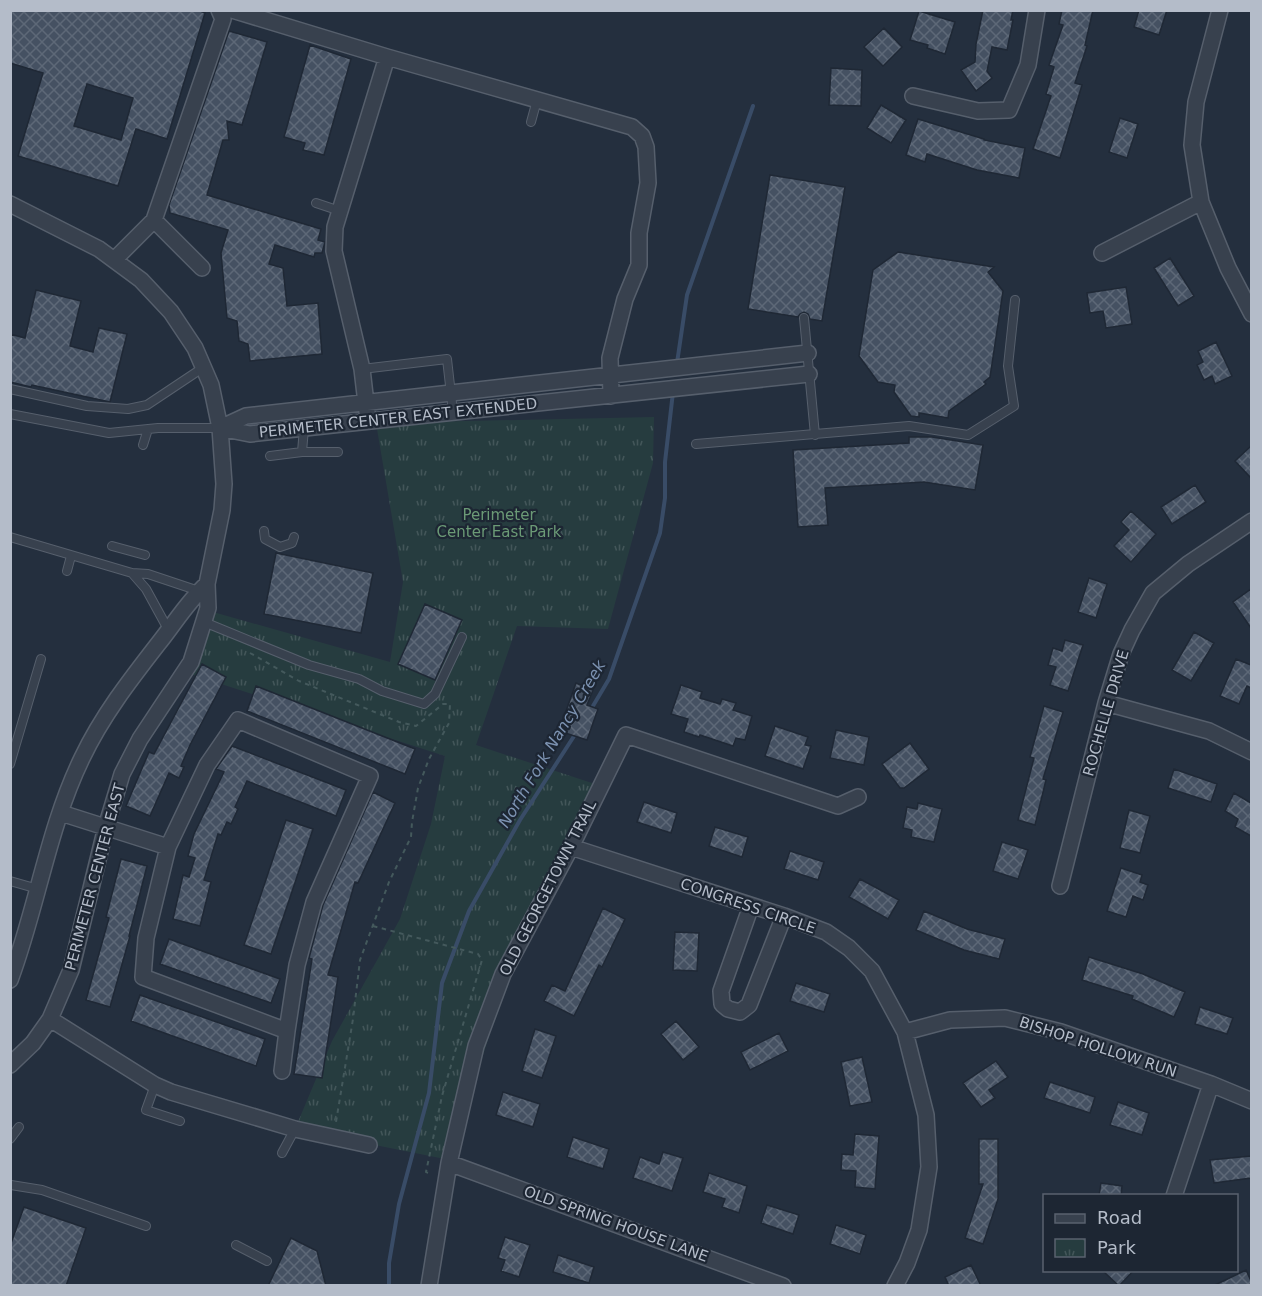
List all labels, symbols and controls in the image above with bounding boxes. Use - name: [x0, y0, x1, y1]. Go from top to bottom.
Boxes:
- street label: PERIMETER CENTER EAST EXTENDED: [258, 394, 538, 442]
- park label: Perimeter Center East Park: [437, 506, 562, 541]
- street label: ROCHELLE DRIVE: [1079, 648, 1133, 778]
- water label: North Fork Nancy Creek: [494, 656, 610, 831]
- street label: PERIMETER CENTER EAST: [61, 781, 129, 973]
- street label: OLD GEORGETOWN TRAIL: [496, 797, 601, 979]
- street label: CONGRESS CIRCLE: [678, 874, 818, 938]
- street label: BISHOP HOLLOW RUN: [1017, 1013, 1179, 1081]
- street label: OLD SPRING HOUSE LANE: [521, 1182, 711, 1266]
- legend: [1043, 1194, 1238, 1272]
- text: Road: [1097, 1207, 1142, 1228]
- text: Park: [1097, 1237, 1136, 1258]

